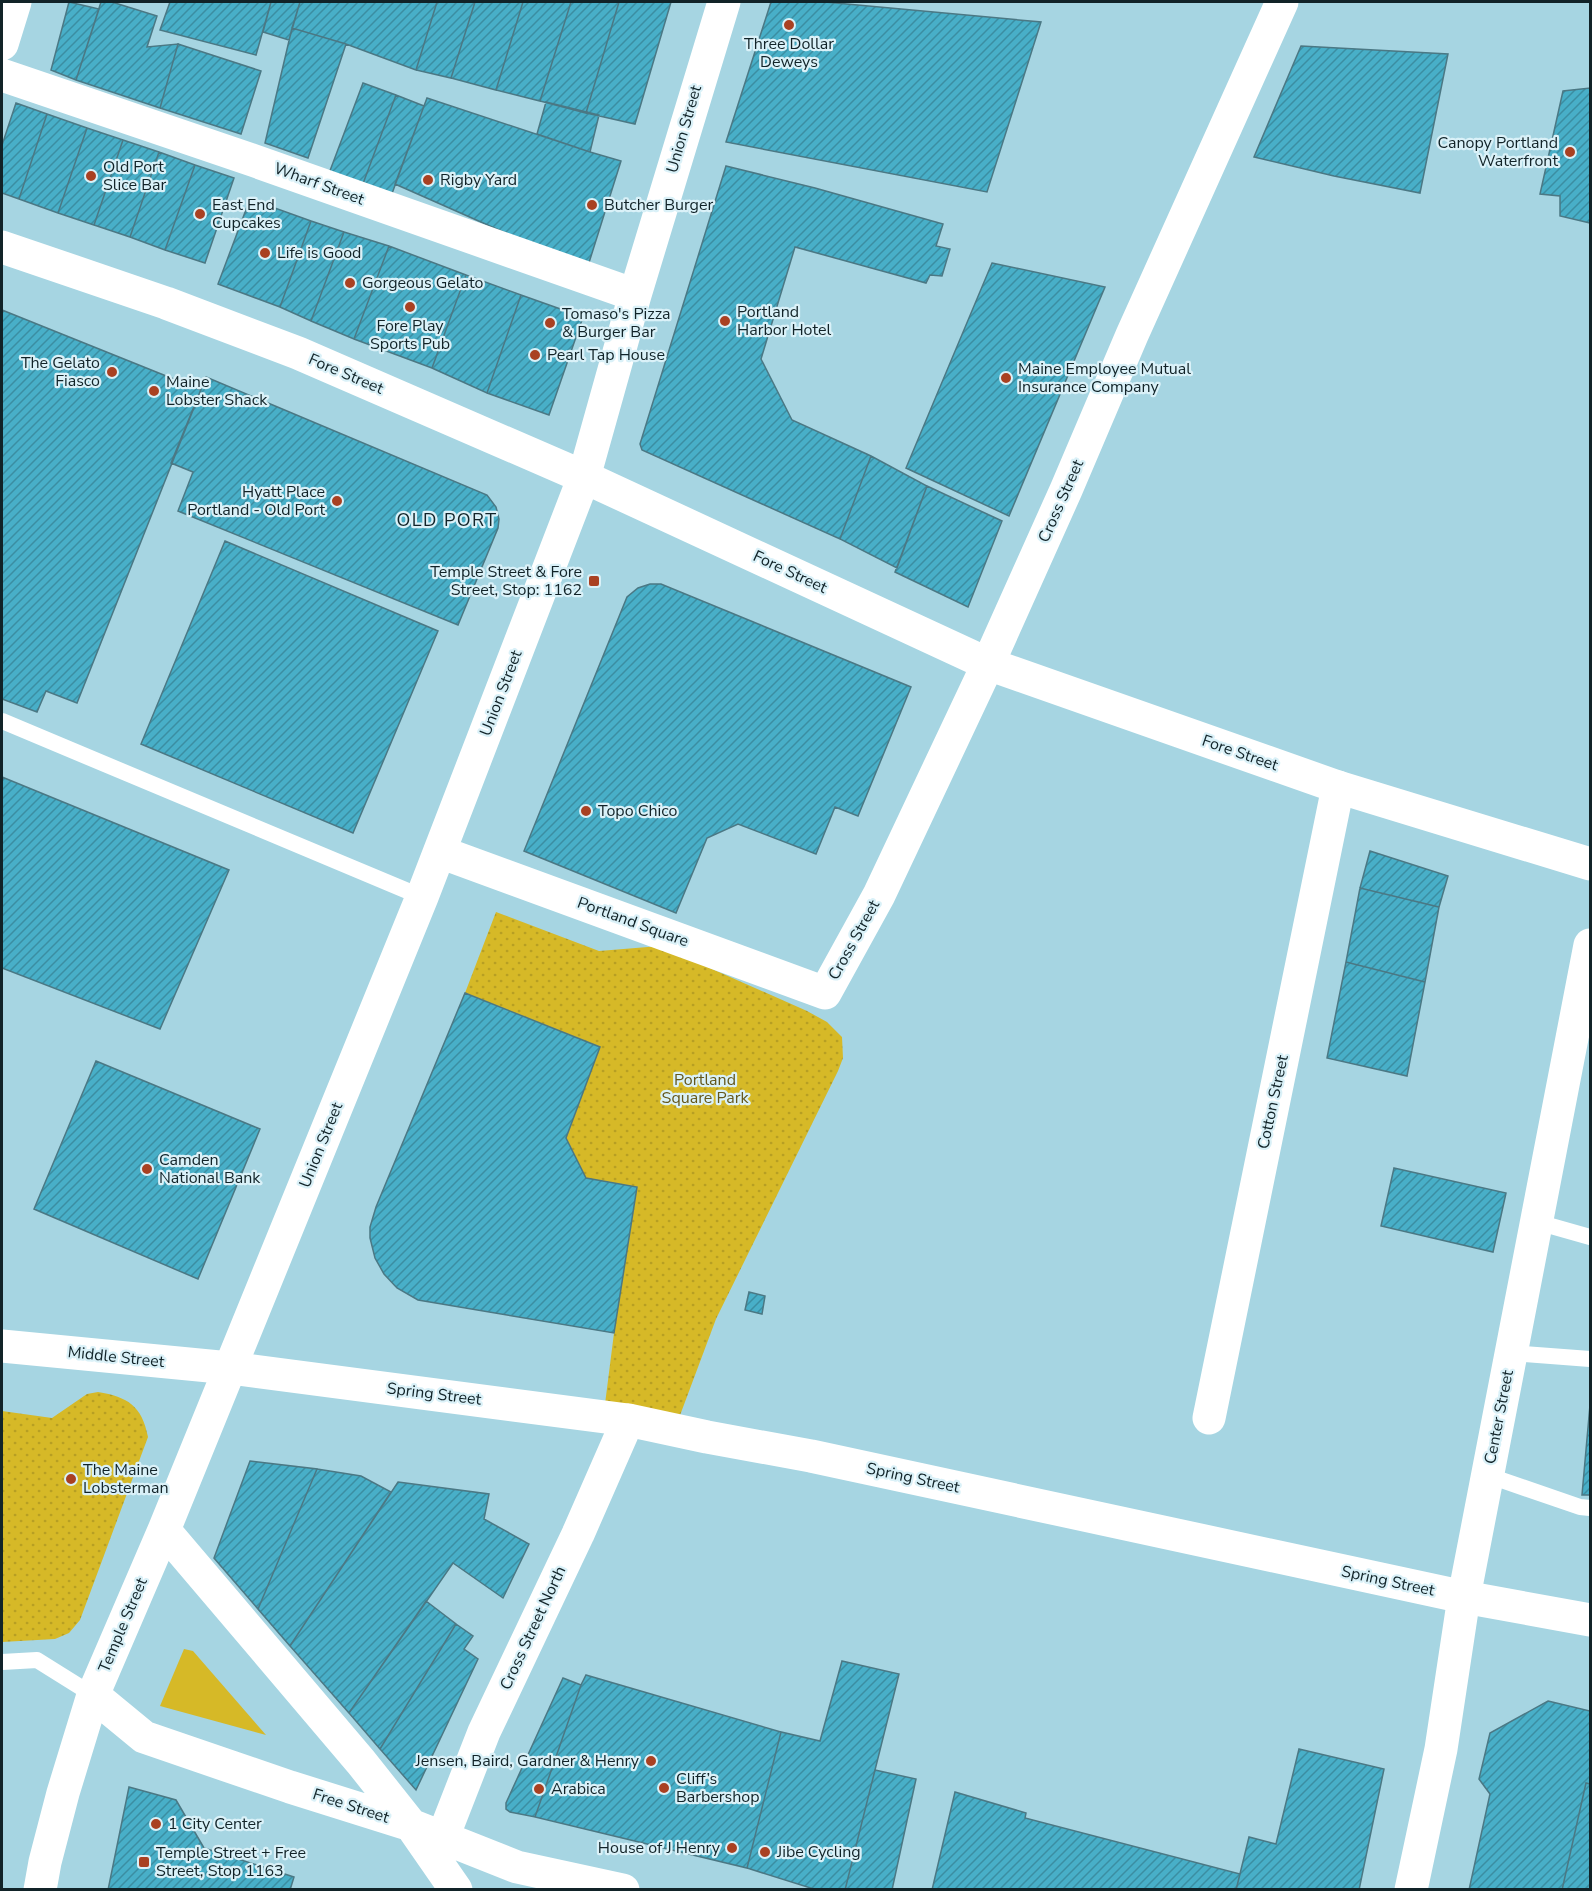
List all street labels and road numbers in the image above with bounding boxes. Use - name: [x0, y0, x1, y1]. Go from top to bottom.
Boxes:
- street label: Union Street: [661, 82, 707, 175]
- street label: Wharf Street: [271, 158, 368, 211]
- street label: Fore Street: [305, 348, 387, 400]
- street label: Cross Street: [1033, 456, 1089, 546]
- street label: Fore Street: [749, 545, 831, 599]
- street label: Union Street: [475, 647, 528, 739]
- street label: Fore Street: [1199, 730, 1281, 776]
- street label: Portland Square: [574, 892, 692, 952]
- street label: Cross Street: [823, 896, 885, 984]
- street label: Cotton Street: [1252, 1053, 1294, 1151]
- street label: Union Street: [294, 1099, 348, 1191]
- street label: Middle Street: [67, 1341, 166, 1373]
- street label: Center Street: [1479, 1368, 1519, 1466]
- street label: Spring Street: [386, 1377, 483, 1411]
- street label: Spring Street: [864, 1457, 962, 1499]
- street label: Spring Street: [1339, 1560, 1437, 1602]
- street label: Cross Street North: [495, 1563, 571, 1693]
- street label: Temple Street: [93, 1574, 153, 1676]
- street label: Free Street: [310, 1783, 392, 1829]

